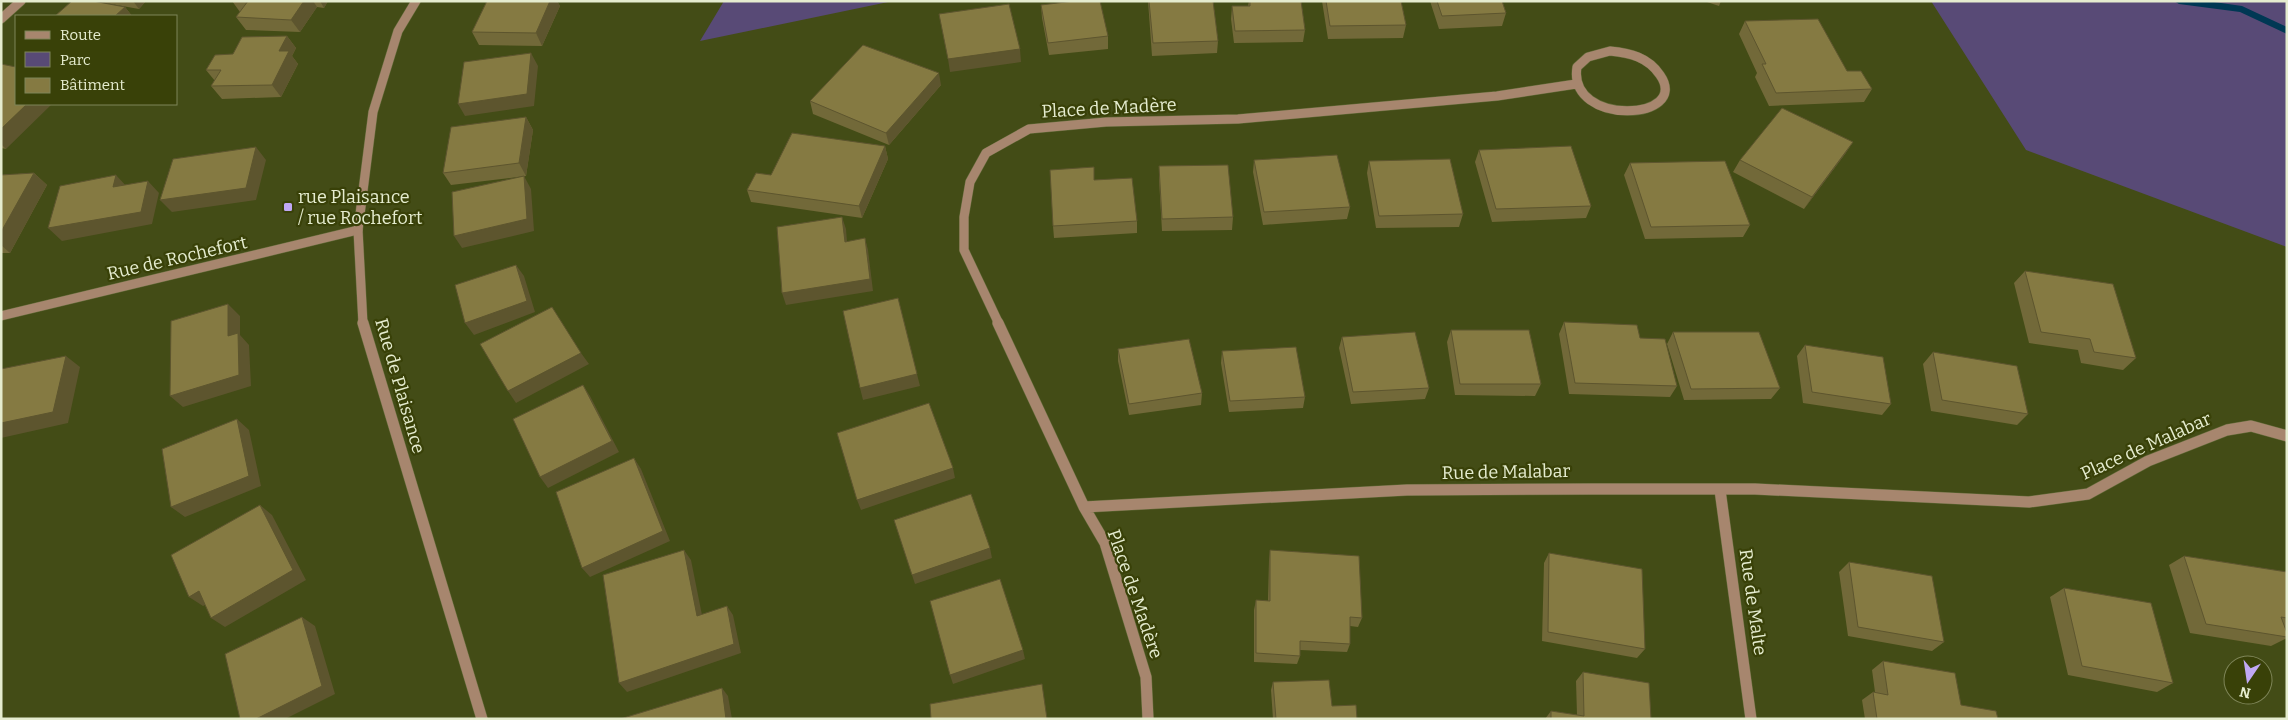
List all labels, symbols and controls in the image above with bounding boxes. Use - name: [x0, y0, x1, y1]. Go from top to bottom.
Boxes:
- legend: [15, 15, 178, 105]
- text: Route: [60, 26, 101, 44]
- text: Parc: [60, 51, 91, 69]
- text: Bâtiment: [60, 76, 125, 94]
- street label: Place de Madère: [1041, 93, 1177, 123]
- place label: rue Plaisance / rue Rochefort: [298, 186, 423, 229]
- marker: rue Plaisance / rue Rochefort: [282, 201, 294, 213]
- street label: Rue de Rochefort: [105, 231, 250, 285]
- street label: Rue de Plaisance: [370, 316, 430, 456]
- street label: Place de Malabar: [2077, 407, 2215, 485]
- street label: Rue de Malabar: [1441, 460, 1571, 484]
- street label: Place de Madère: [1103, 526, 1167, 662]
- street label: Rue de Malte: [1735, 547, 1771, 657]
- north arrow: [2223, 655, 2273, 705]
- text: N: [2238, 683, 2252, 702]

